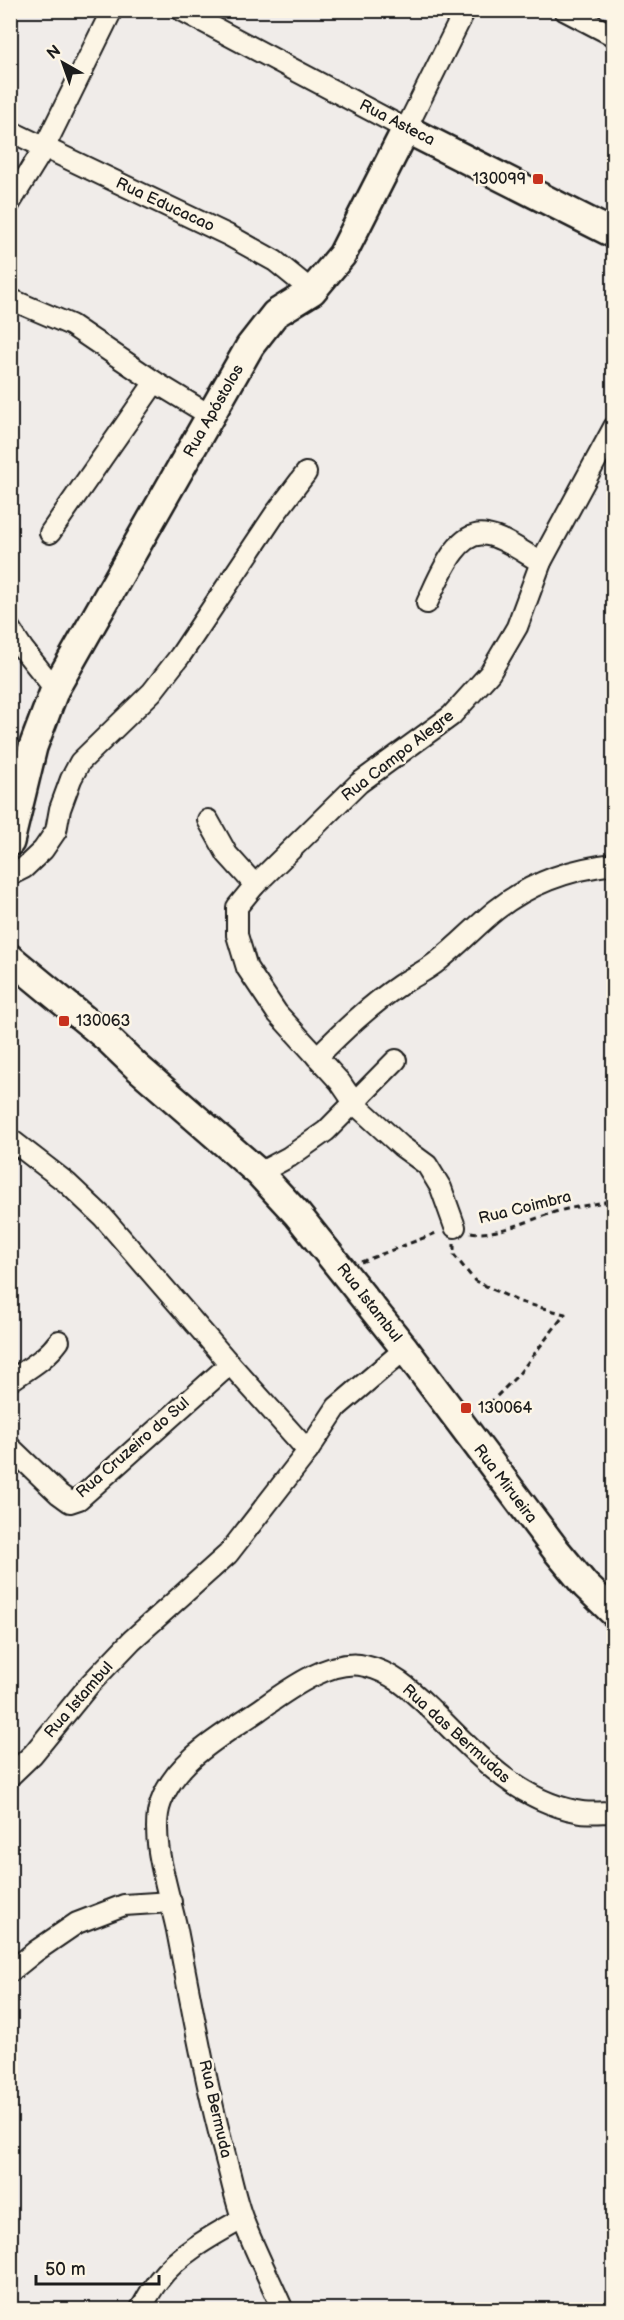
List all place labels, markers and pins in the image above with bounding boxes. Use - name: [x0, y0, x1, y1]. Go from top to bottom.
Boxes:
- place label: 130099: [473, 170, 526, 189]
- marker: 130099: [531, 172, 545, 186]
- place label: 130063: [76, 1012, 131, 1031]
- marker: 130063: [57, 1014, 71, 1028]
- place label: 130064: [478, 1399, 533, 1418]
- marker: 130064: [459, 1401, 473, 1415]

